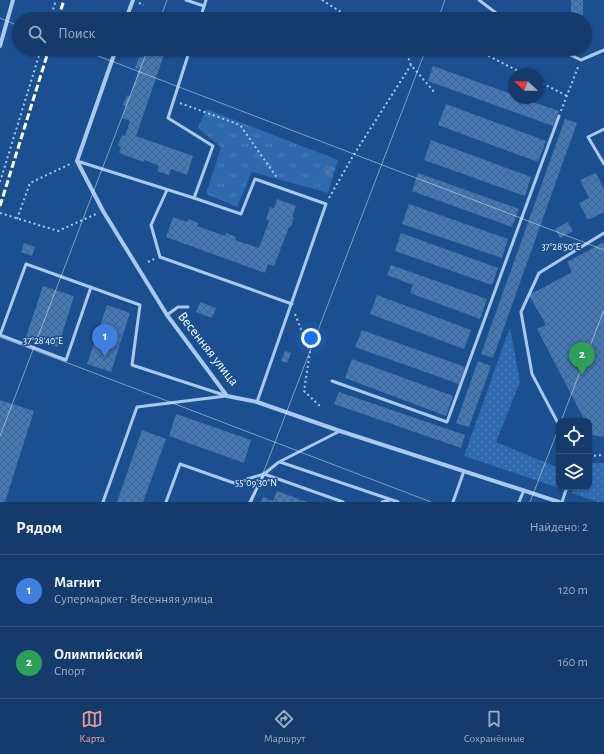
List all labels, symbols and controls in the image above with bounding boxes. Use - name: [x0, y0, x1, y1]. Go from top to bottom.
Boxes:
- search box: [12, 12, 592, 56]
- icon: search: [26, 23, 48, 45]
- text: Поиск: [58, 26, 96, 41]
- north arrow: [508, 68, 544, 104]
- text: 37°28'50"E: [541, 242, 581, 252]
- street label: Весенняя улица: [175, 309, 241, 389]
- pin: 1: [92, 324, 118, 357]
- your location: [301, 328, 321, 348]
- text: 37°28'40"E: [23, 336, 63, 346]
- pin: 2: [569, 342, 595, 375]
- map controls: [556, 418, 592, 490]
- button: locate: [556, 418, 592, 454]
- button: layers: [556, 454, 592, 490]
- text: 55°09'30"N: [235, 478, 277, 488]
- text: Рядом: [16, 519, 62, 536]
- text: Найдено: 2: [530, 521, 588, 534]
- text: Магнит: [54, 575, 101, 590]
- text: 1: [27, 584, 31, 597]
- text: 120 m: [558, 584, 588, 597]
- text: Супермаркет · Весенняя улица: [54, 593, 213, 606]
- text: Олимпийский: [54, 647, 143, 662]
- text: 2: [26, 656, 32, 669]
- text: 160 m: [558, 656, 588, 669]
- text: Спорт: [54, 665, 85, 678]
- tab: Карта: [79, 708, 105, 745]
- tab: Маршрут: [264, 708, 305, 745]
- tab: Сохранённые: [464, 708, 525, 745]

